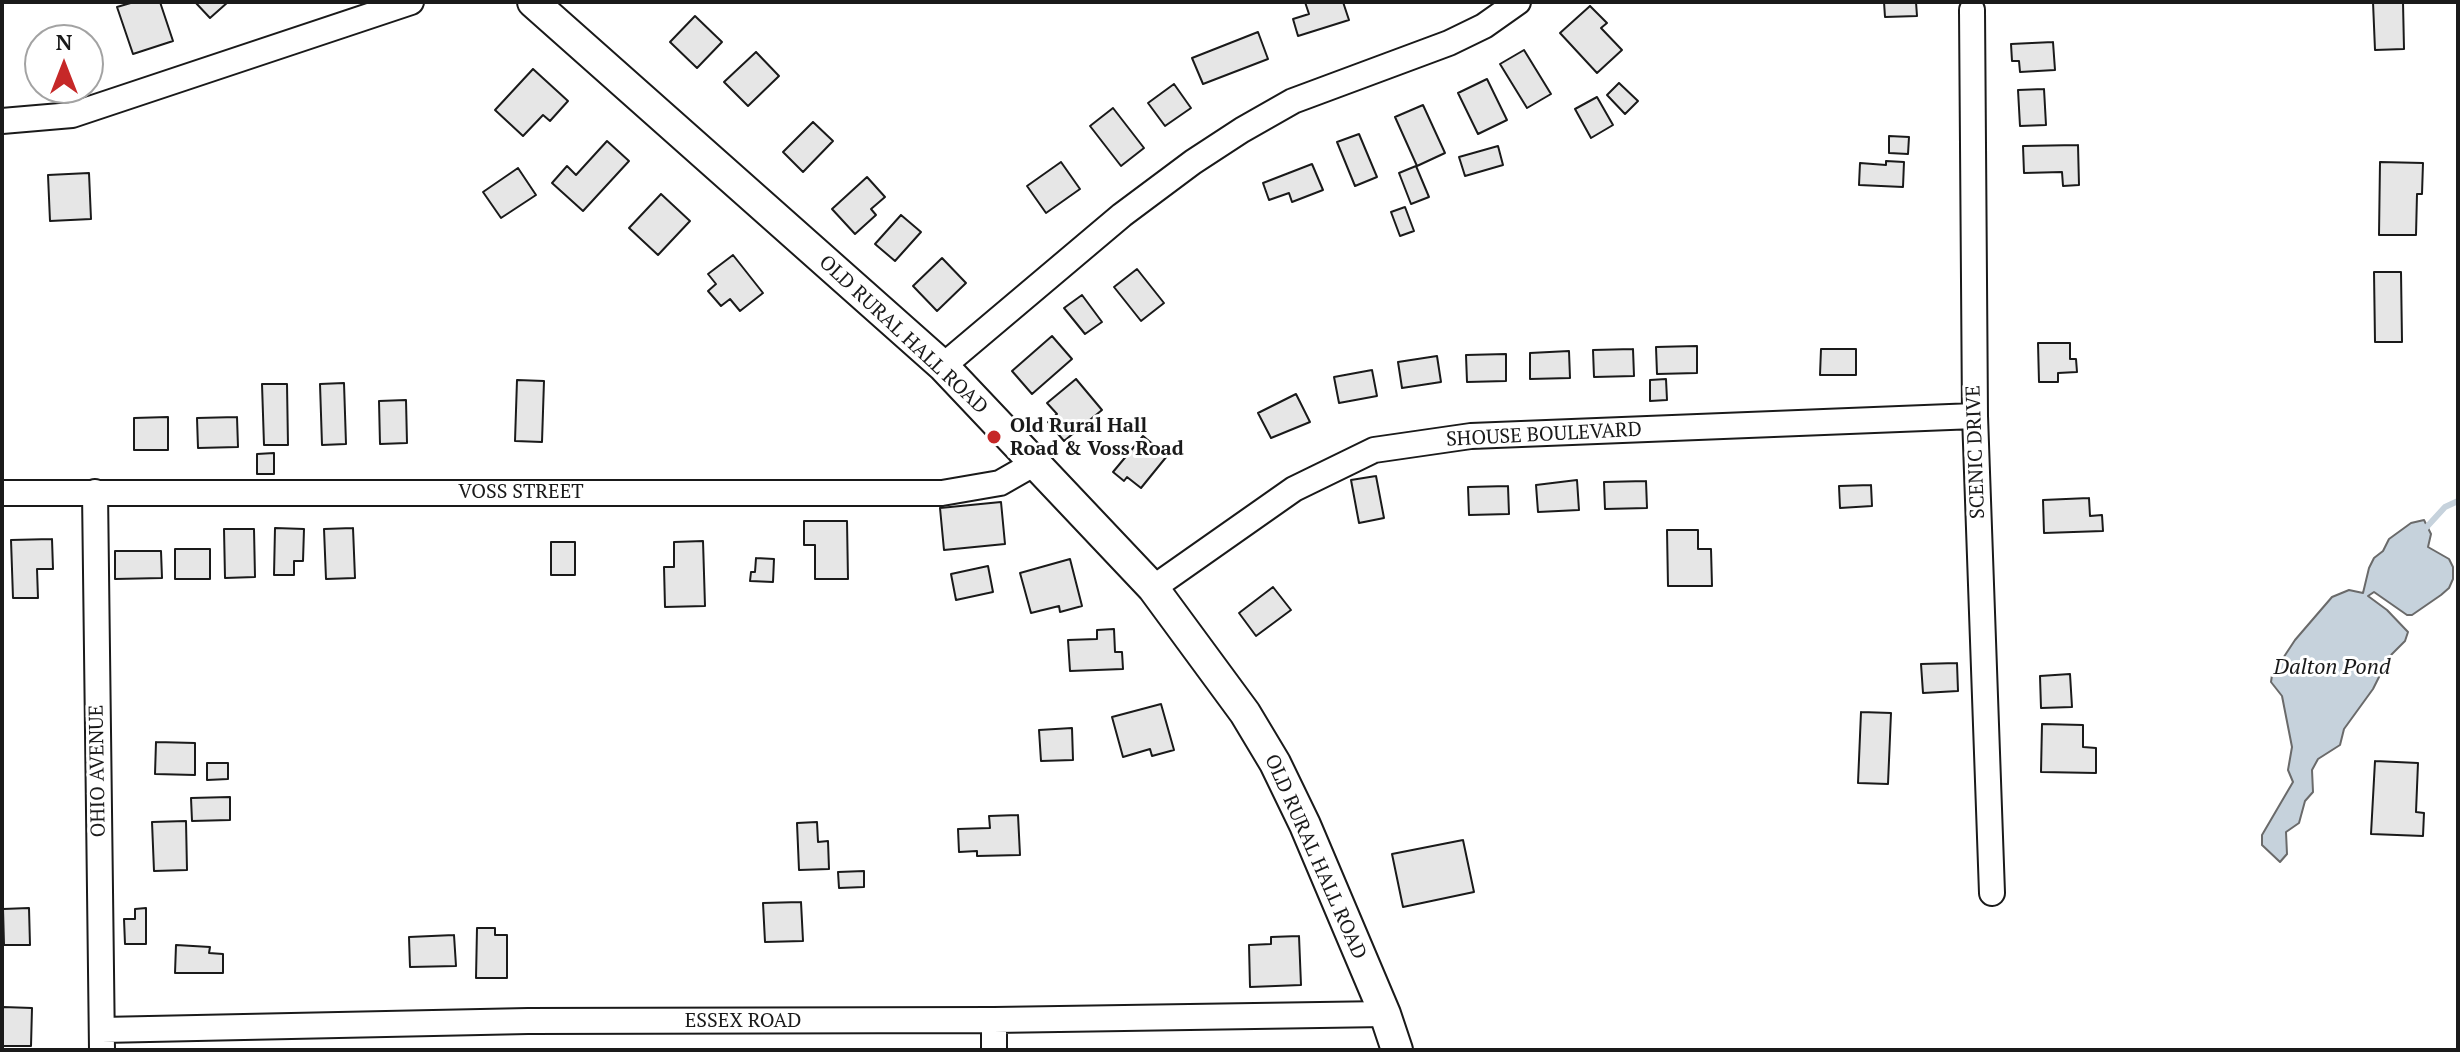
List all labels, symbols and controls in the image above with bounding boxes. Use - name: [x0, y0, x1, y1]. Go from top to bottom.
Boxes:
- north arrow: [24, 24, 104, 104]
- text: N: [56, 27, 72, 56]
- street label: OLD RURAL HALL ROAD: [814, 251, 992, 419]
- street label: SCENIC DRIVE: [1962, 385, 1990, 519]
- place label: Old Rural Hall Road & Voss Road: [1010, 414, 1184, 461]
- street label: SHOUSE BOULEVARD: [1445, 418, 1643, 452]
- marker: Old Rural Hall Road & Voss Road: [985, 428, 1003, 446]
- street label: VOSS STREET: [458, 480, 584, 504]
- water label: Dalton Pond: [2273, 655, 2391, 681]
- street label: OHIO AVENUE: [85, 704, 111, 838]
- street label: OLD RURAL HALL ROAD: [1259, 751, 1371, 963]
- street label: ESSEX ROAD: [685, 1009, 801, 1033]

